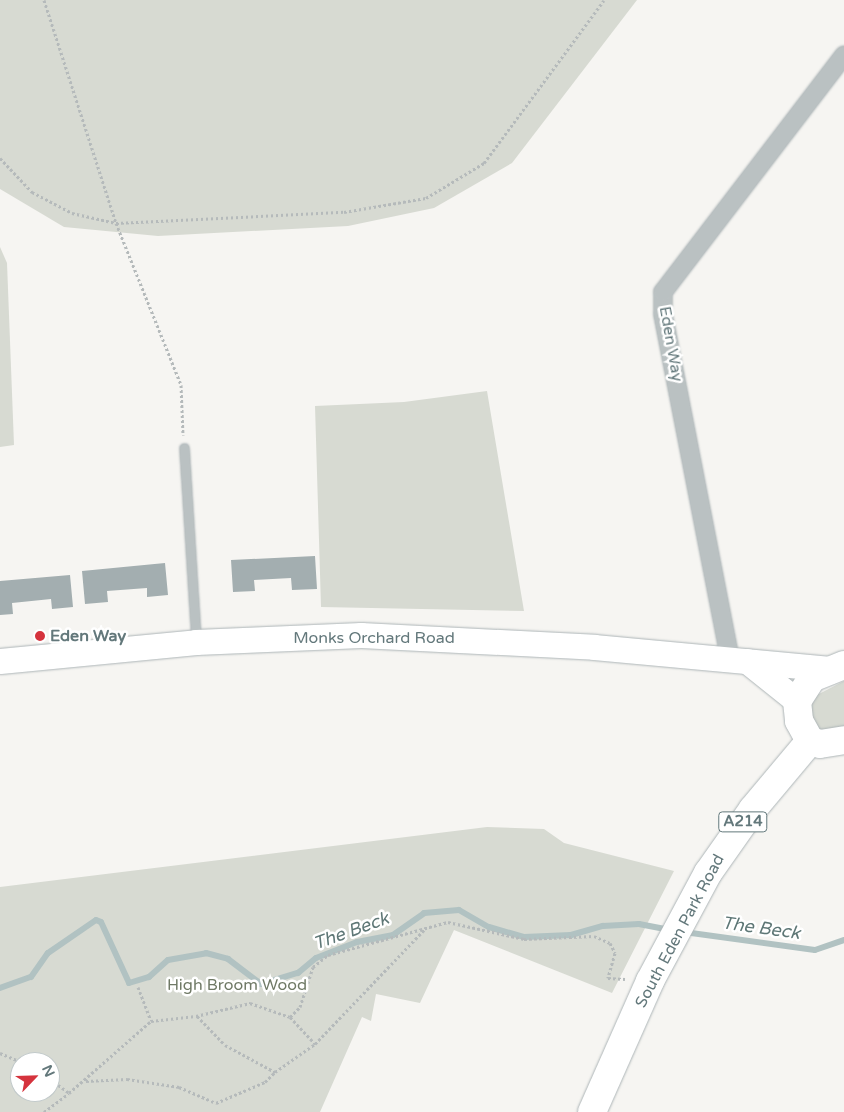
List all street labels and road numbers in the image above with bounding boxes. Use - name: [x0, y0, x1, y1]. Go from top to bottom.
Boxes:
- street label: Eden Way: [655, 305, 687, 383]
- street label: Monks Orchard Road: [293, 628, 455, 648]
- road number: A214: [718, 810, 768, 834]
- street label: South Eden Park Road: [631, 851, 729, 1011]

